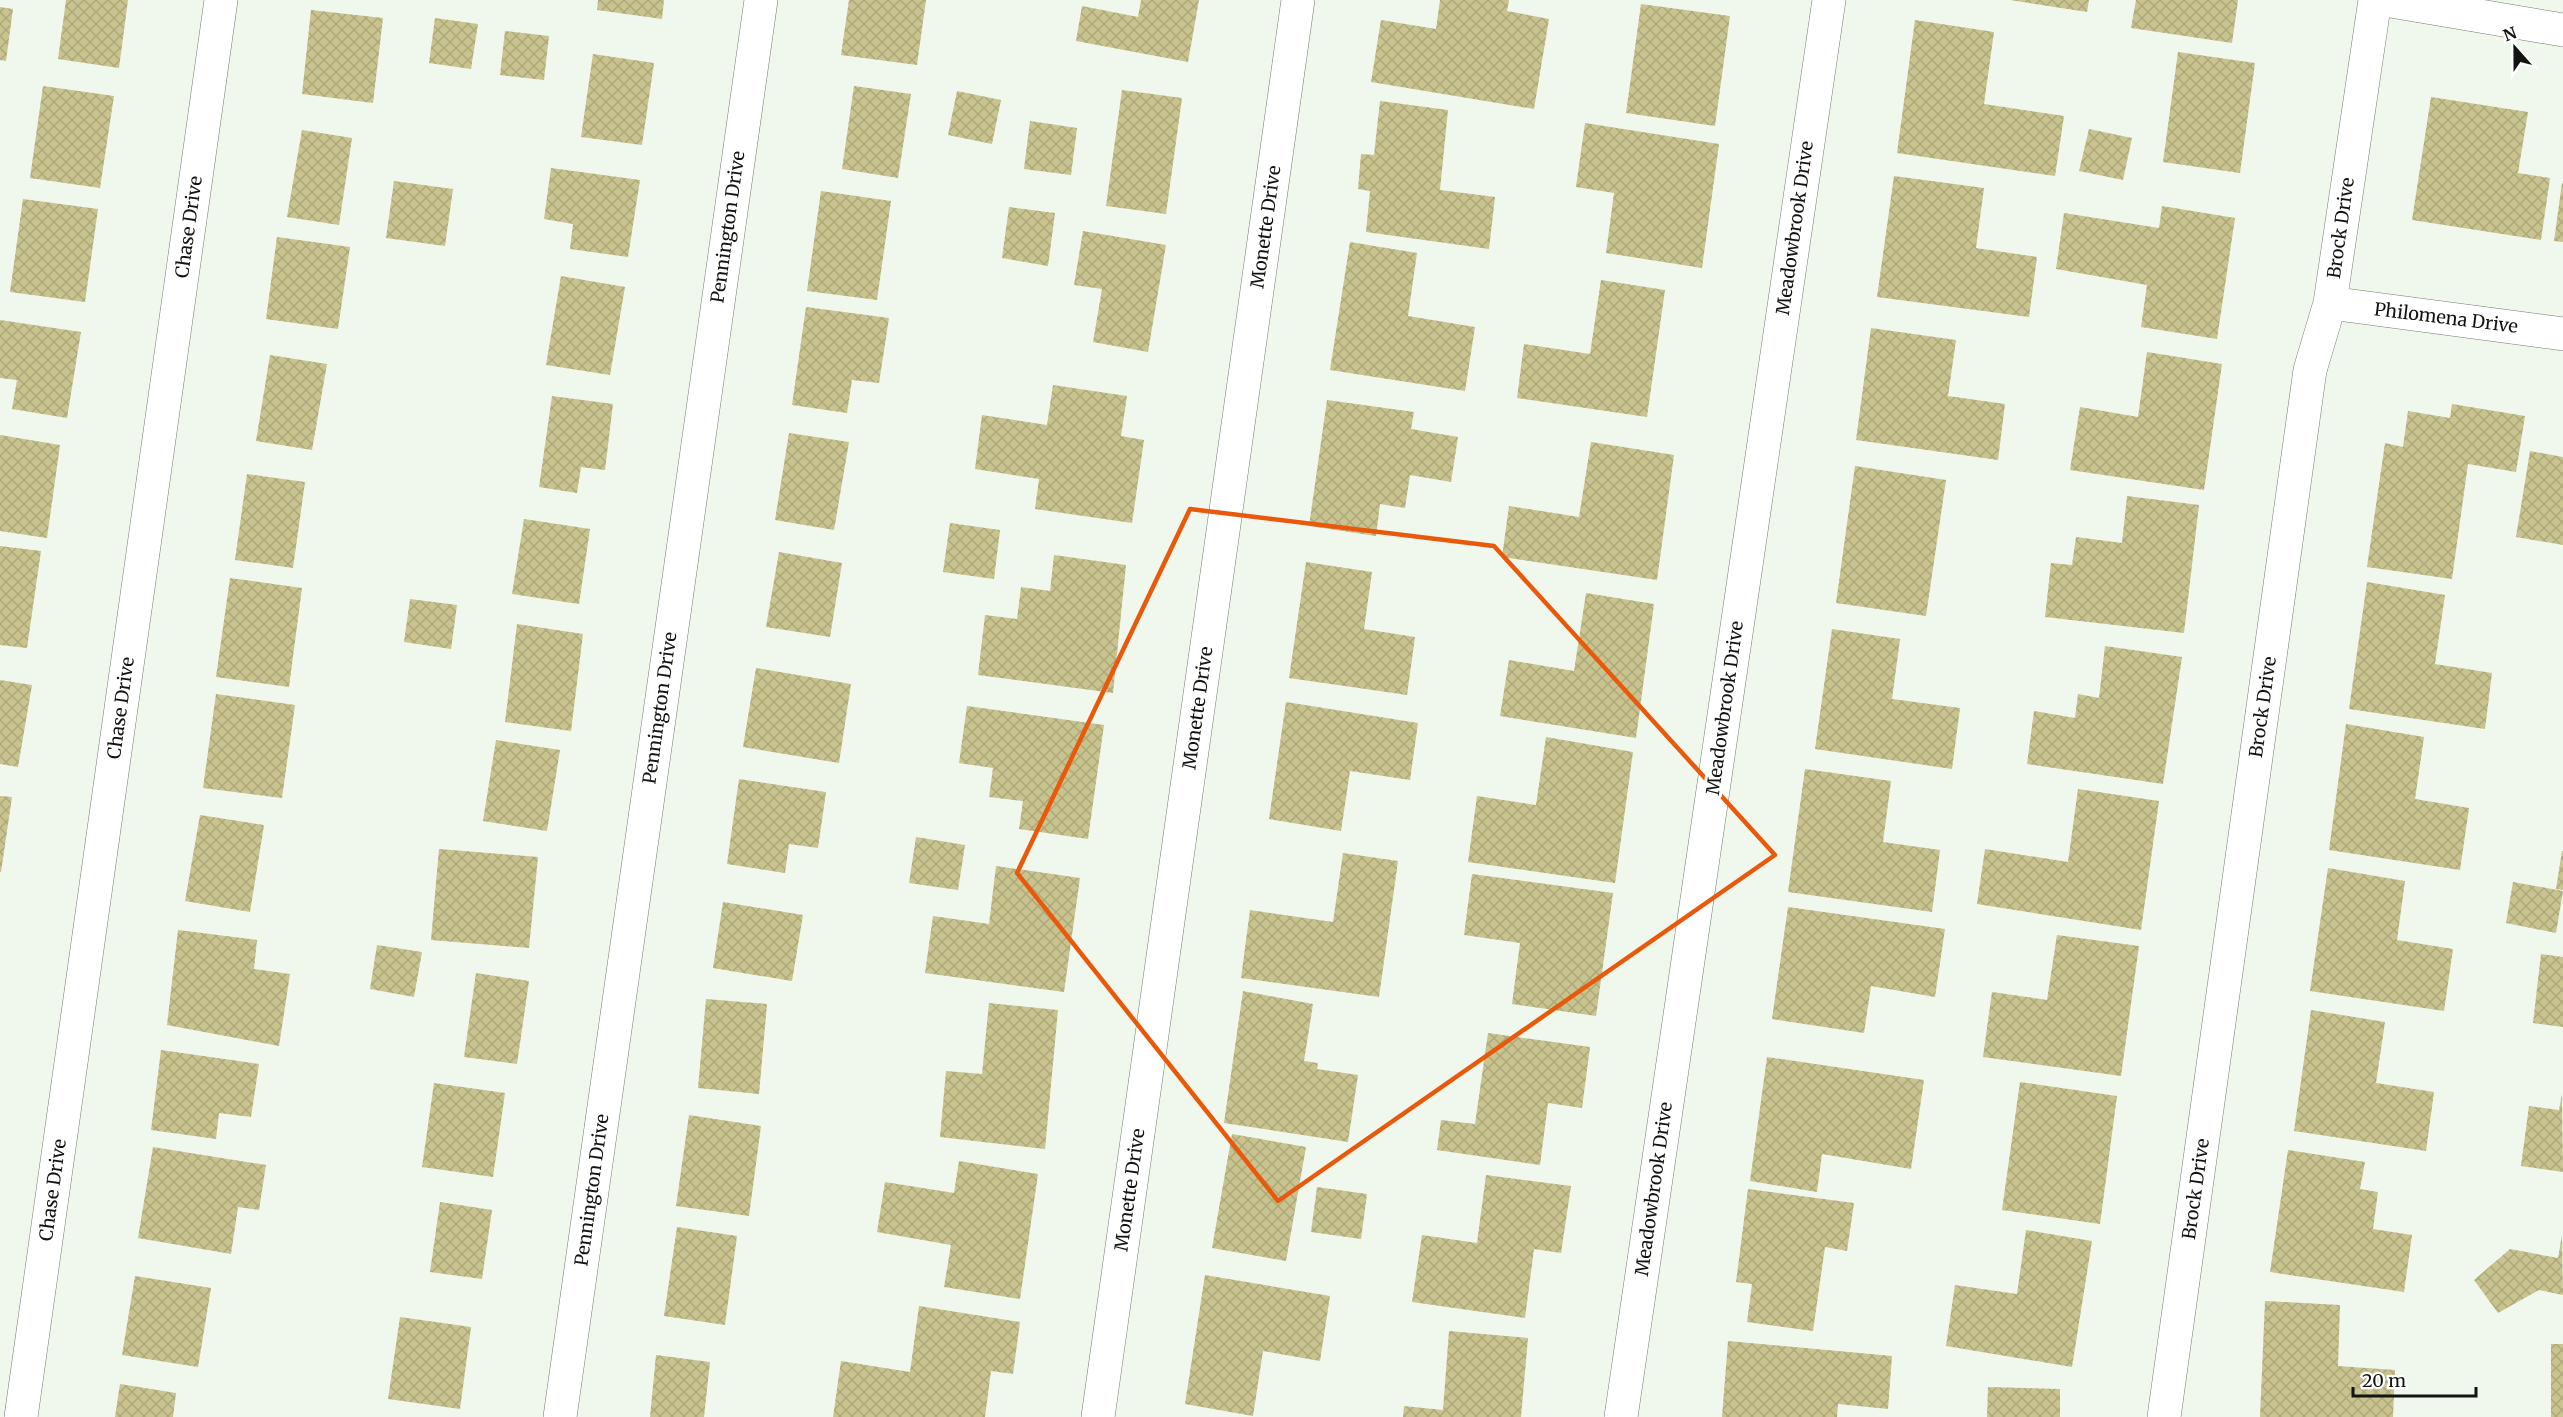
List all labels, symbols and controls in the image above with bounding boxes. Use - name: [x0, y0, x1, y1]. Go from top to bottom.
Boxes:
- north arrow: [2485, 18, 2545, 78]
- text: N: [2500, 22, 2519, 46]
- street label: Meadowbrook Drive: [1771, 139, 1818, 316]
- street label: Pennington Drive: [705, 149, 750, 304]
- street label: Monette Drive: [1246, 164, 1286, 290]
- street label: Chase Drive: [170, 175, 207, 279]
- street label: Brock Drive: [2322, 176, 2359, 280]
- street label: Philomena Drive: [2373, 297, 2519, 338]
- street label: Meadowbrook Drive: [1701, 619, 1748, 796]
- street label: Pennington Drive: [637, 630, 682, 785]
- street label: Monette Drive: [1178, 645, 1218, 771]
- street label: Brock Drive: [2244, 655, 2281, 759]
- street label: Chase Drive: [102, 656, 139, 760]
- street label: Meadowbrook Drive: [1630, 1100, 1677, 1277]
- street label: Pennington Drive: [569, 1112, 614, 1267]
- street label: Monette Drive: [1110, 1127, 1150, 1253]
- street label: Brock Drive: [2177, 1137, 2214, 1241]
- street label: Chase Drive: [34, 1138, 71, 1242]
- scale bar: [2353, 1360, 2476, 1398]
- text: 20 m: [2362, 1369, 2406, 1392]

